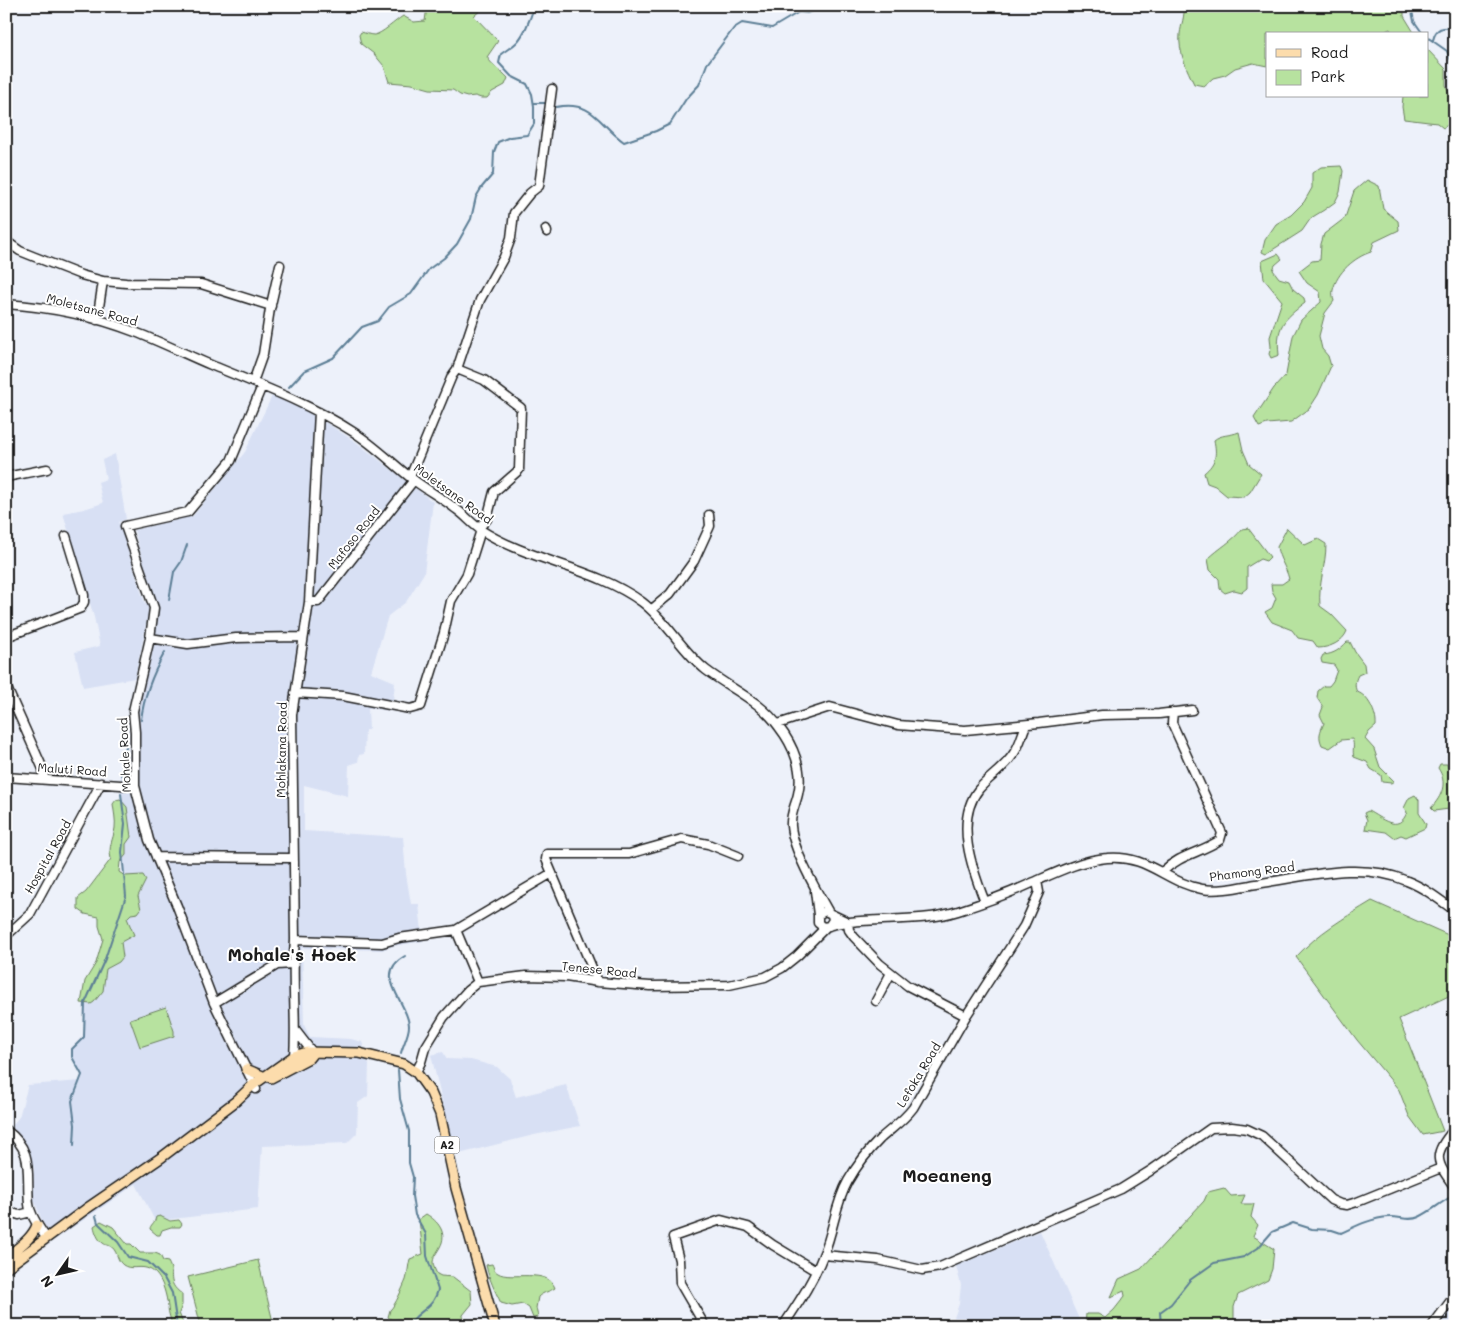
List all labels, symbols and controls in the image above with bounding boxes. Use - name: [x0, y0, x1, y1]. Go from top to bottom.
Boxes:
- legend: [1266, 32, 1428, 98]
- text: Road: [1311, 42, 1348, 62]
- text: Park: [1311, 66, 1345, 86]
- street label: Moletsane Road: [45, 289, 140, 329]
- street label: Moletsane Road: [411, 459, 496, 527]
- street label: Mafoso Road: [324, 502, 383, 572]
- street label: Mohlakana Road: [272, 702, 290, 798]
- street label: Mohale Road: [114, 717, 134, 793]
- street label: Maluti Road: [37, 759, 108, 779]
- street label: Hospital Road: [20, 816, 74, 896]
- street label: Phamong Road: [1208, 858, 1296, 884]
- district label: Mohale's Hoek: [228, 942, 356, 966]
- street label: Tenese Road: [561, 957, 638, 981]
- street label: Lefoka Road: [892, 1039, 944, 1110]
- road number: A2: [434, 1136, 460, 1154]
- district label: Moeaneng: [902, 1163, 992, 1187]
- north arrow: [32, 1250, 82, 1300]
- text: N: [36, 1272, 58, 1291]

